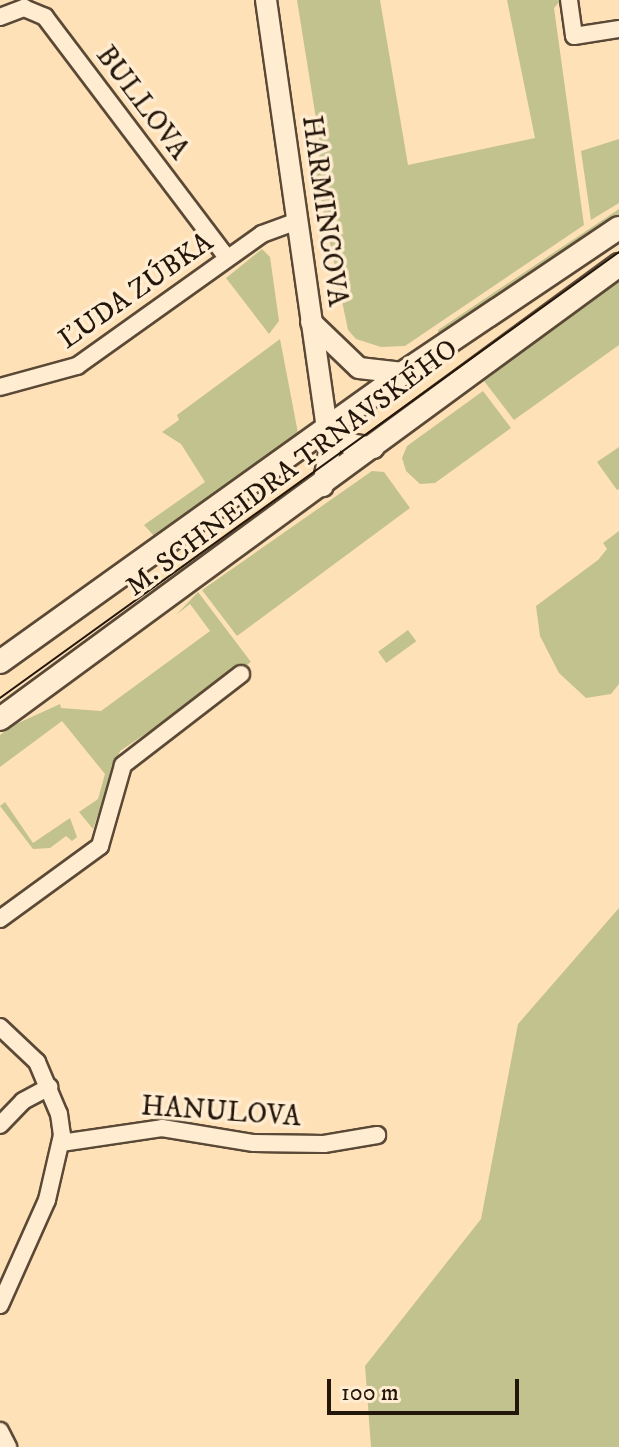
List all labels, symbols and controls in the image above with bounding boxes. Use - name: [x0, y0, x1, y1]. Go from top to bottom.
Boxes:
- street label: BULLOVA: [88, 40, 196, 166]
- street label: HARMINCOVA: [294, 113, 354, 309]
- street label: ĽUDA ZÚBKA: [52, 225, 220, 357]
- street label: M. SCHNEIDRA TRNAVSKÉHO: [120, 332, 464, 604]
- street label: HANULOVA: [140, 1090, 302, 1134]
- scale bar: [331, 1363, 523, 1413]
- text: 100 m: [341, 1378, 399, 1408]

